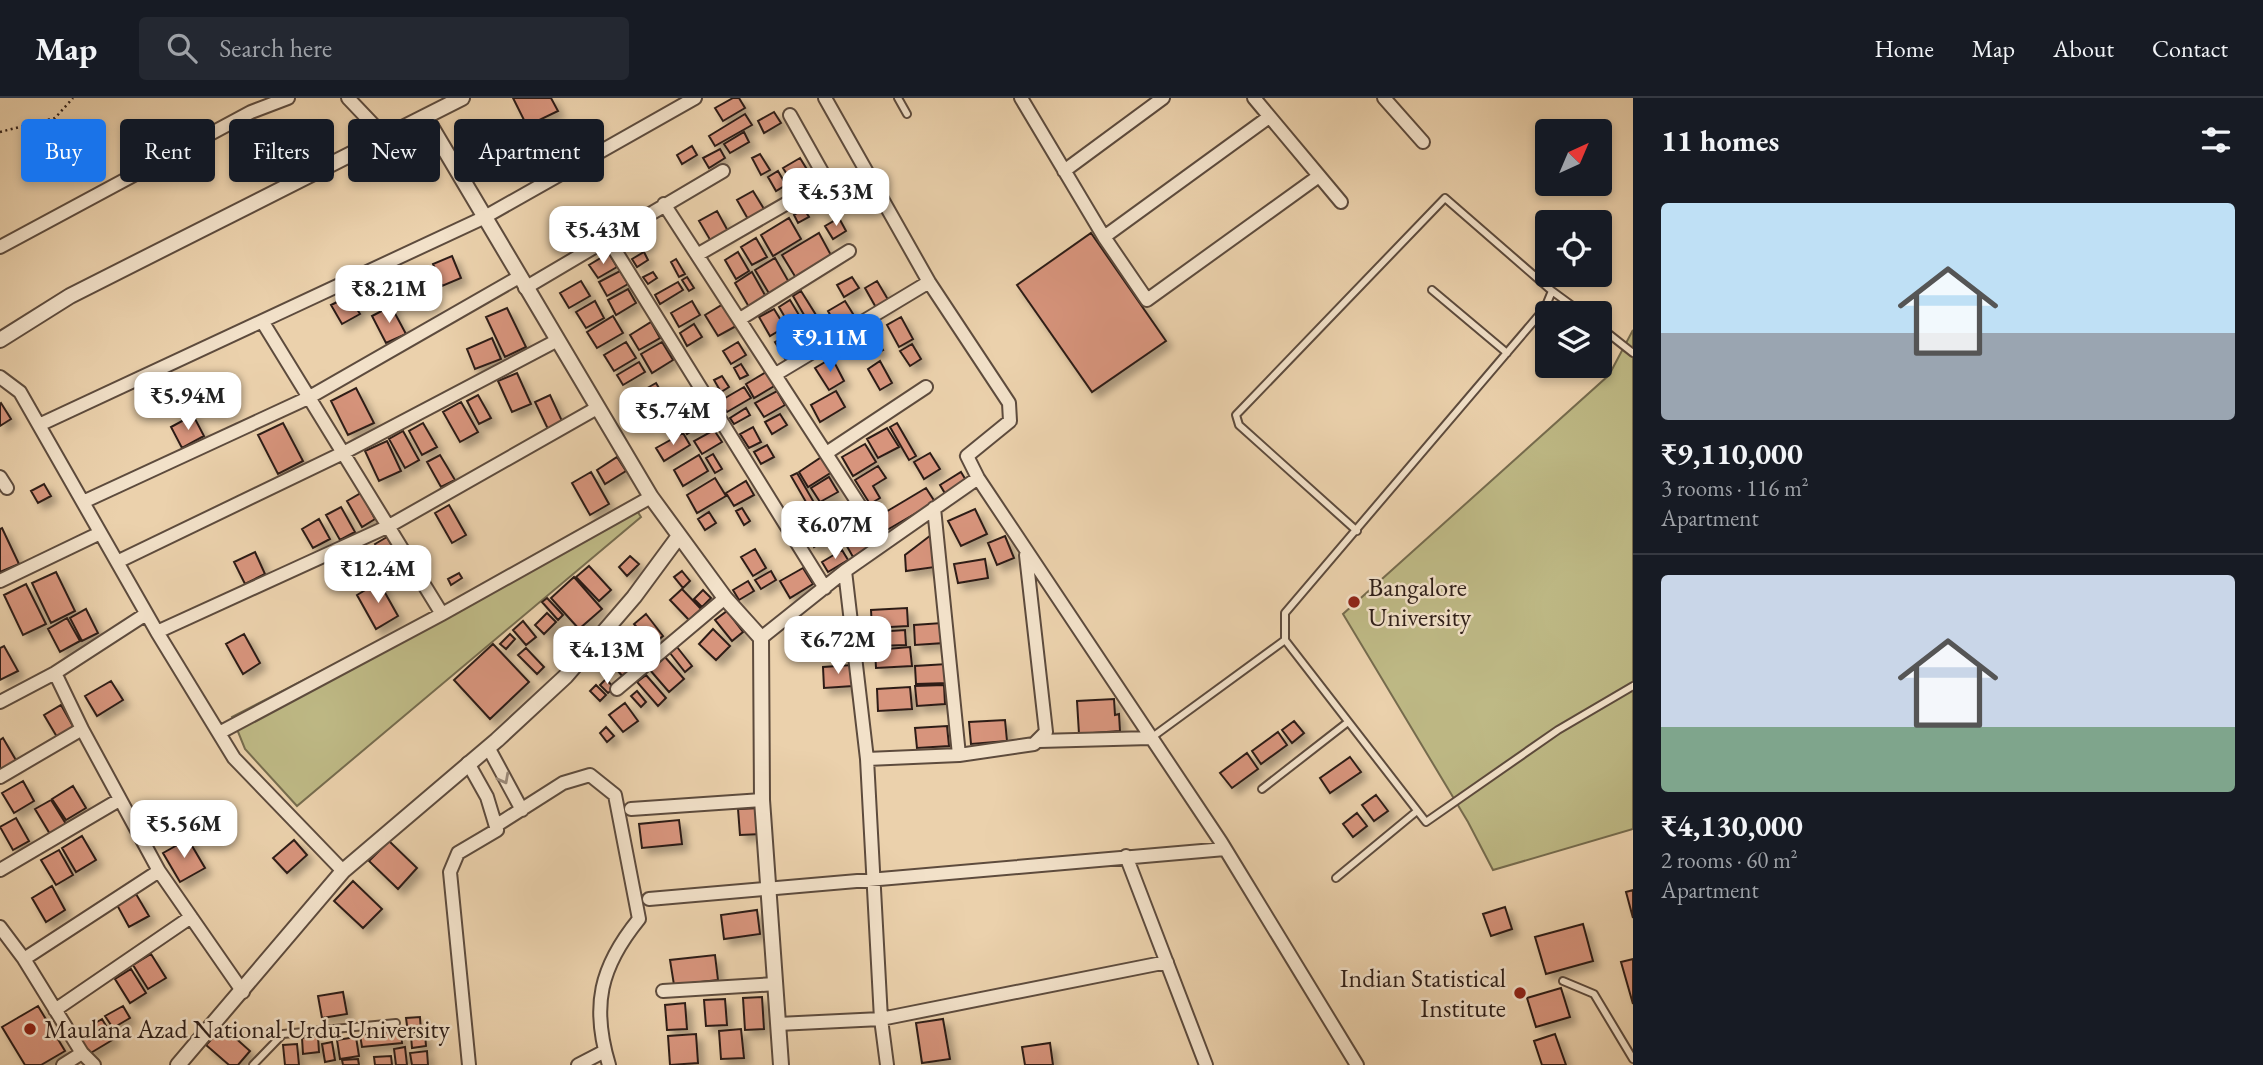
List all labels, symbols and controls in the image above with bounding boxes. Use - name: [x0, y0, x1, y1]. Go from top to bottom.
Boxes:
- search box: [139, 17, 629, 80]
- text: Map: [35, 27, 97, 70]
- icon: search: [163, 29, 201, 67]
- text: Search here: [219, 31, 332, 65]
- text: Home: [1874, 33, 1934, 64]
- text: Map: [1972, 33, 2015, 64]
- text: About: [2053, 33, 2114, 64]
- text: Contact: [2152, 33, 2228, 64]
- chip: Buy: [21, 119, 106, 182]
- chip: Rent: [120, 119, 215, 182]
- chip: Filters: [229, 119, 334, 182]
- chip: New: [348, 119, 440, 182]
- chip: Apartment: [454, 119, 604, 182]
- north arrow: [1535, 119, 1612, 196]
- map controls: [1535, 119, 1612, 378]
- text: 11 homes: [1661, 121, 1779, 160]
- icon: filters: [2197, 121, 2235, 159]
- pin: ₹4.53M: [779, 169, 893, 228]
- text: ₹4.53M: [798, 176, 874, 206]
- pin: ₹5.43M: [546, 206, 660, 266]
- button: locate: [1535, 210, 1612, 287]
- text: ₹5.43M: [565, 214, 641, 244]
- icon: home: [1885, 248, 2011, 374]
- pin: ₹8.21M: [332, 266, 446, 325]
- text: ₹8.21M: [351, 273, 427, 303]
- button: layers: [1535, 301, 1612, 378]
- pin: ₹9.11M: [773, 314, 887, 374]
- text: ₹9.11M: [792, 322, 868, 352]
- pin: ₹5.94M: [131, 372, 245, 432]
- text: ₹5.94M: [150, 380, 226, 410]
- pin: ₹5.74M: [616, 388, 730, 447]
- text: ₹5.74M: [635, 395, 711, 425]
- text: ₹9,110,000: [1661, 434, 1803, 473]
- text: 3 rooms · 116 m²: [1661, 473, 1809, 503]
- pin: ₹6.07M: [778, 502, 892, 561]
- text: Apartment: [1661, 503, 1759, 533]
- text: ₹6.07M: [797, 509, 873, 539]
- pin: ₹12.4M: [321, 546, 435, 605]
- text: ₹12.4M: [340, 553, 416, 583]
- place label: Bangalore University: [1368, 570, 1472, 634]
- marker: Bangalore University: [1346, 594, 1362, 610]
- pin: ₹6.72M: [781, 616, 895, 676]
- icon: home: [1885, 620, 2011, 746]
- text: ₹6.72M: [800, 624, 876, 654]
- pin: ₹4.13M: [550, 626, 664, 686]
- text: ₹4.13M: [569, 634, 645, 664]
- one-way arrow: [496, 772, 510, 784]
- pin: ₹5.56M: [127, 800, 241, 860]
- text: ₹4,130,000: [1661, 806, 1803, 845]
- text: ₹5.56M: [146, 808, 222, 838]
- text: 2 rooms · 60 m²: [1661, 845, 1798, 875]
- text: Apartment: [1661, 875, 1759, 905]
- place label: Indian Statistical Institute: [1340, 961, 1506, 1025]
- marker: Indian Statistical Institute: [1512, 985, 1528, 1001]
- place label: Maulana Azad National Urdu University: [44, 1012, 451, 1046]
- marker: Maulana Azad National Urdu University: [22, 1021, 38, 1037]

